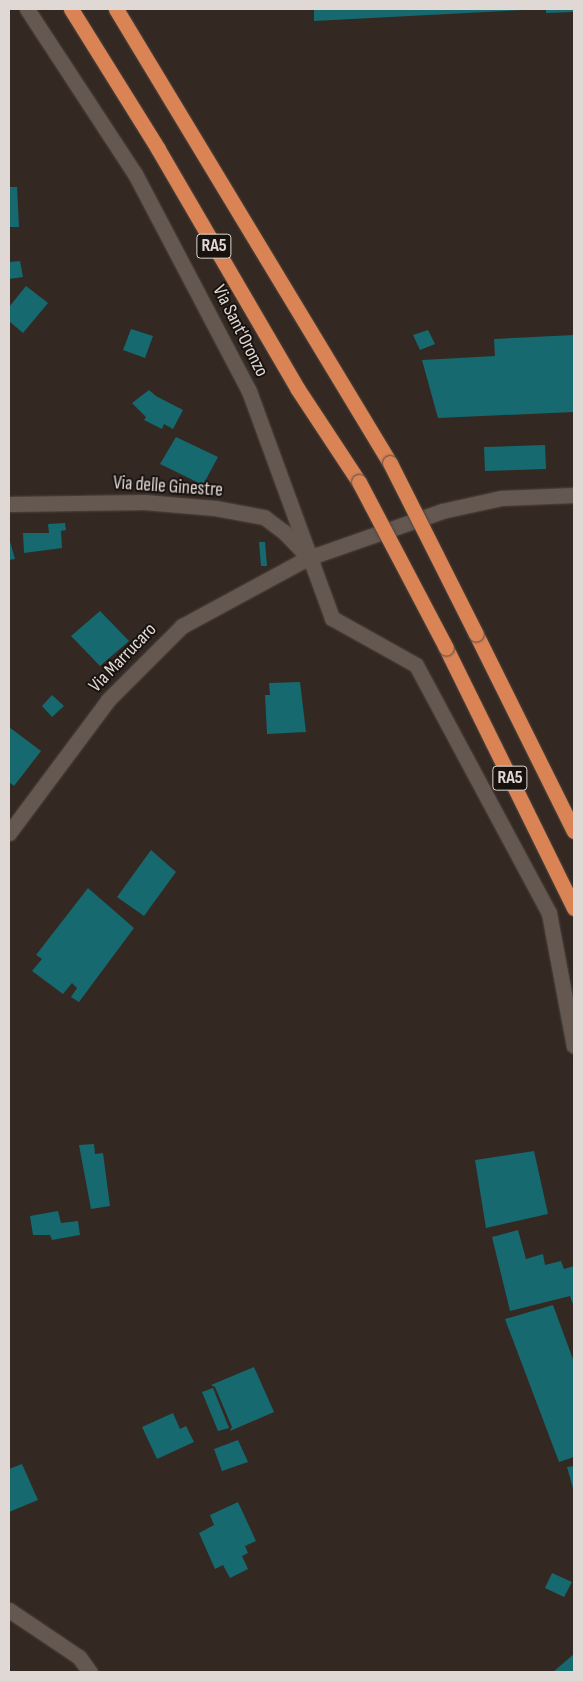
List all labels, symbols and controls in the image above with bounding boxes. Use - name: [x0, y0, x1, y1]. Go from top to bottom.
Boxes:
- road number: RA5: [195, 230, 233, 262]
- street label: Via Sant'Oronzo: [207, 281, 273, 381]
- street label: Via delle Ginestre: [112, 472, 224, 502]
- street label: Via Marrucaro: [84, 619, 162, 697]
- road number: RA5: [491, 762, 529, 794]

